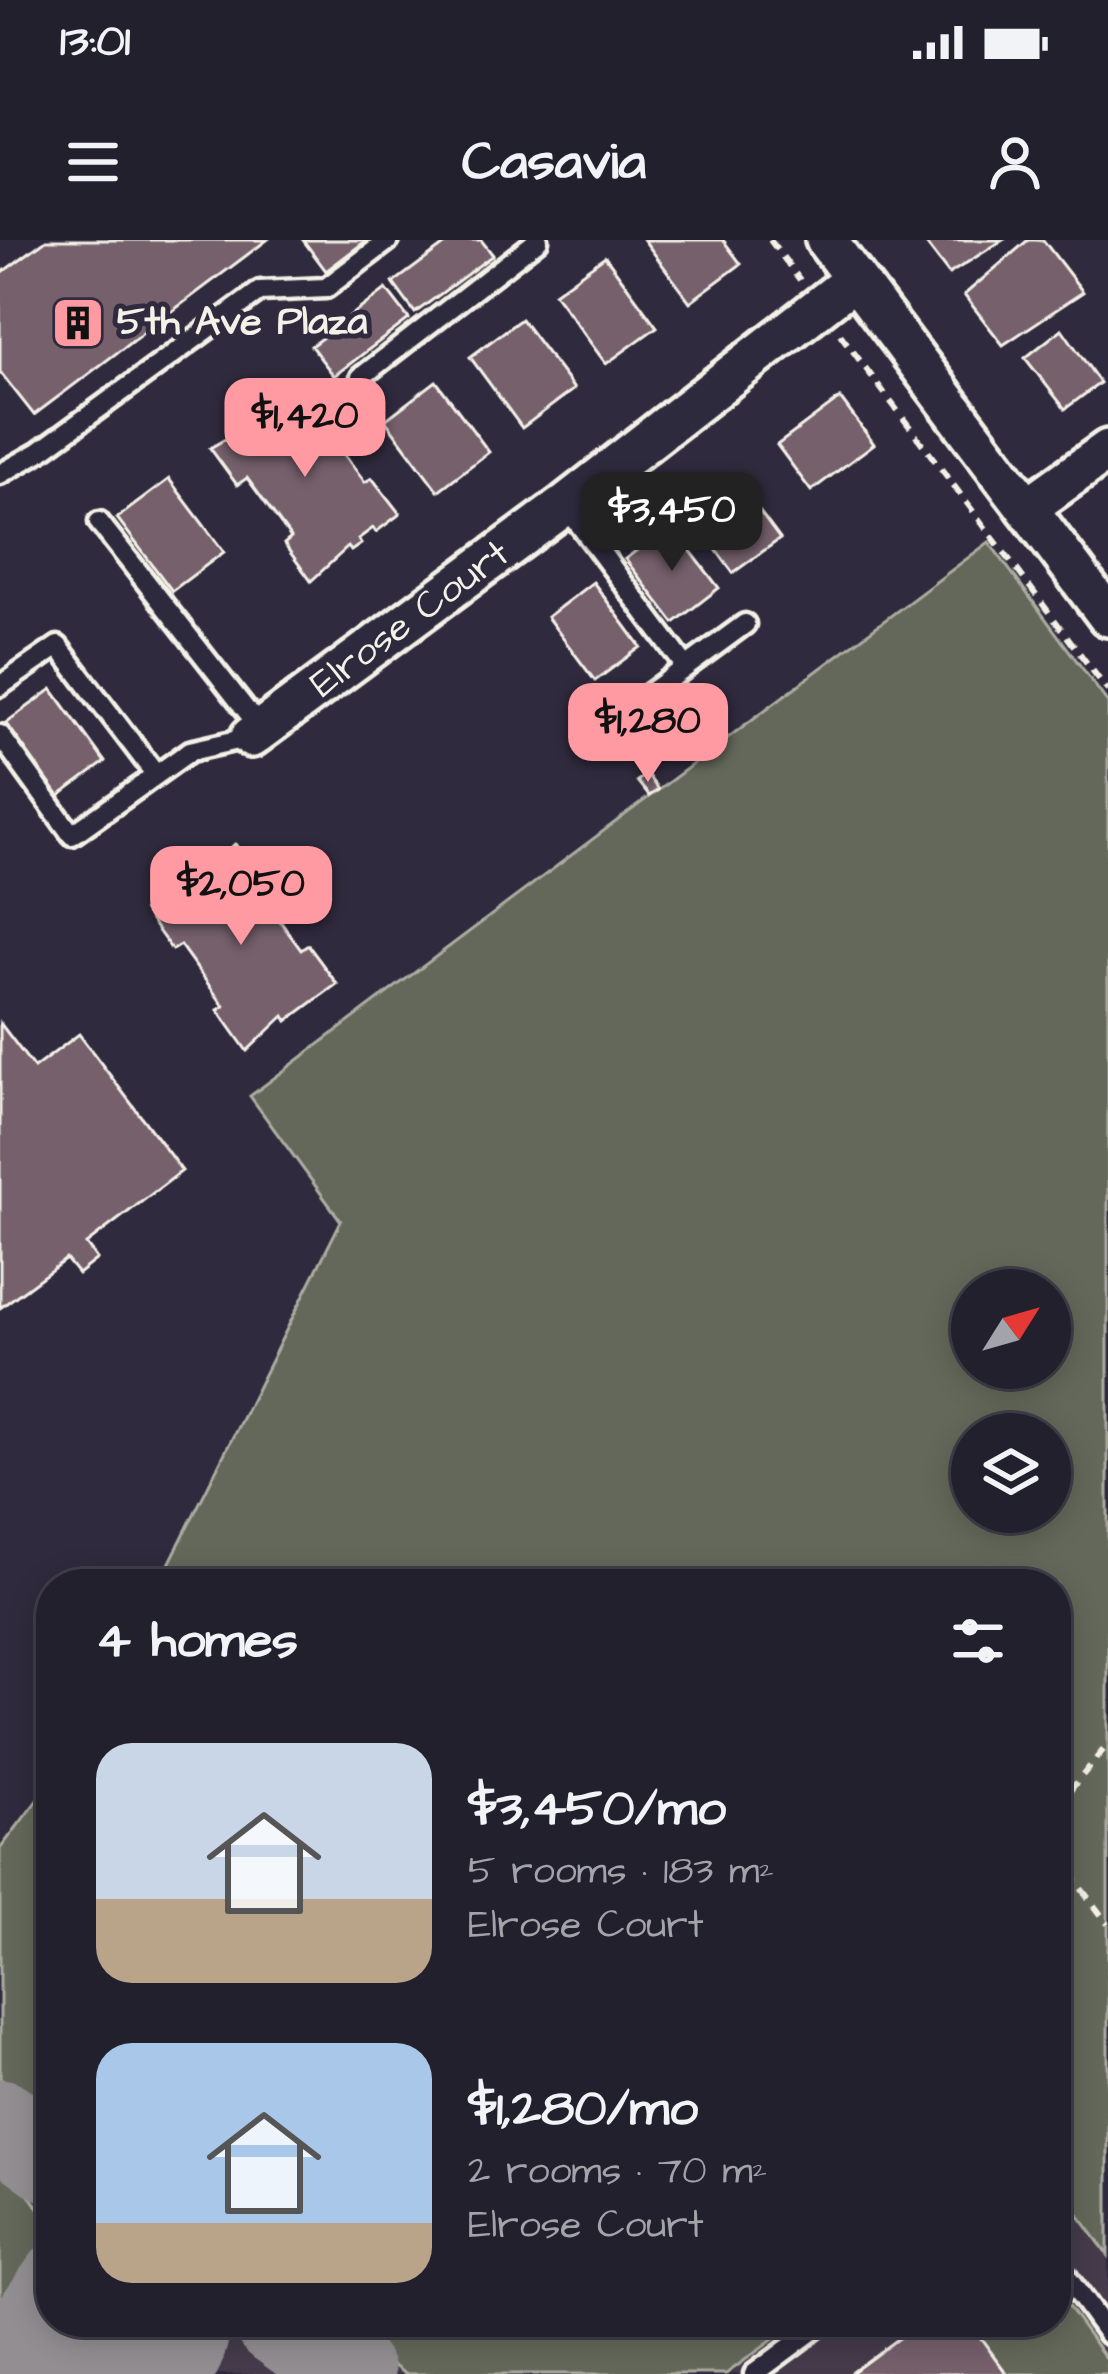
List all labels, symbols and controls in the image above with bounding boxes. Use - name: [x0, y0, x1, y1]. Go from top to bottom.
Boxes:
- text: 13:01: [60, 11, 130, 73]
- text: Casavia: [462, 125, 646, 200]
- icon: menu: [60, 129, 126, 195]
- icon: person: [982, 129, 1048, 195]
- building icon: 5th Ave Plaza: [50, 295, 106, 351]
- place label: 5th Ave Plaza: [117, 296, 367, 350]
- pin: $1,420: [207, 378, 403, 480]
- text: $1,420: [251, 390, 359, 444]
- pin: $3,450: [574, 472, 770, 574]
- text: $3,450: [608, 484, 736, 538]
- street label: Elrose Court: [299, 527, 521, 711]
- pin: $1,280: [550, 683, 746, 785]
- text: $1,280: [595, 695, 701, 749]
- pin: $2,050: [143, 846, 339, 948]
- text: $2,050: [177, 858, 305, 912]
- north arrow: [951, 1269, 1071, 1389]
- map controls: [951, 1269, 1071, 1533]
- button: layers: [951, 1413, 1071, 1533]
- text: 4 homes: [96, 1606, 298, 1677]
- icon: filters: [945, 1608, 1011, 1674]
- text: $3,450/mo: [468, 1774, 726, 1845]
- icon: home: [192, 1791, 336, 1935]
- text: 5 rooms · 183 m²: [468, 1845, 774, 1899]
- text: Elrose Court: [468, 1899, 704, 1953]
- text: $1,280/mo: [468, 2074, 698, 2145]
- icon: home: [192, 2091, 336, 2235]
- text: 2 rooms · 70 m²: [468, 2145, 767, 2199]
- text: Elrose Court: [468, 2199, 704, 2253]

